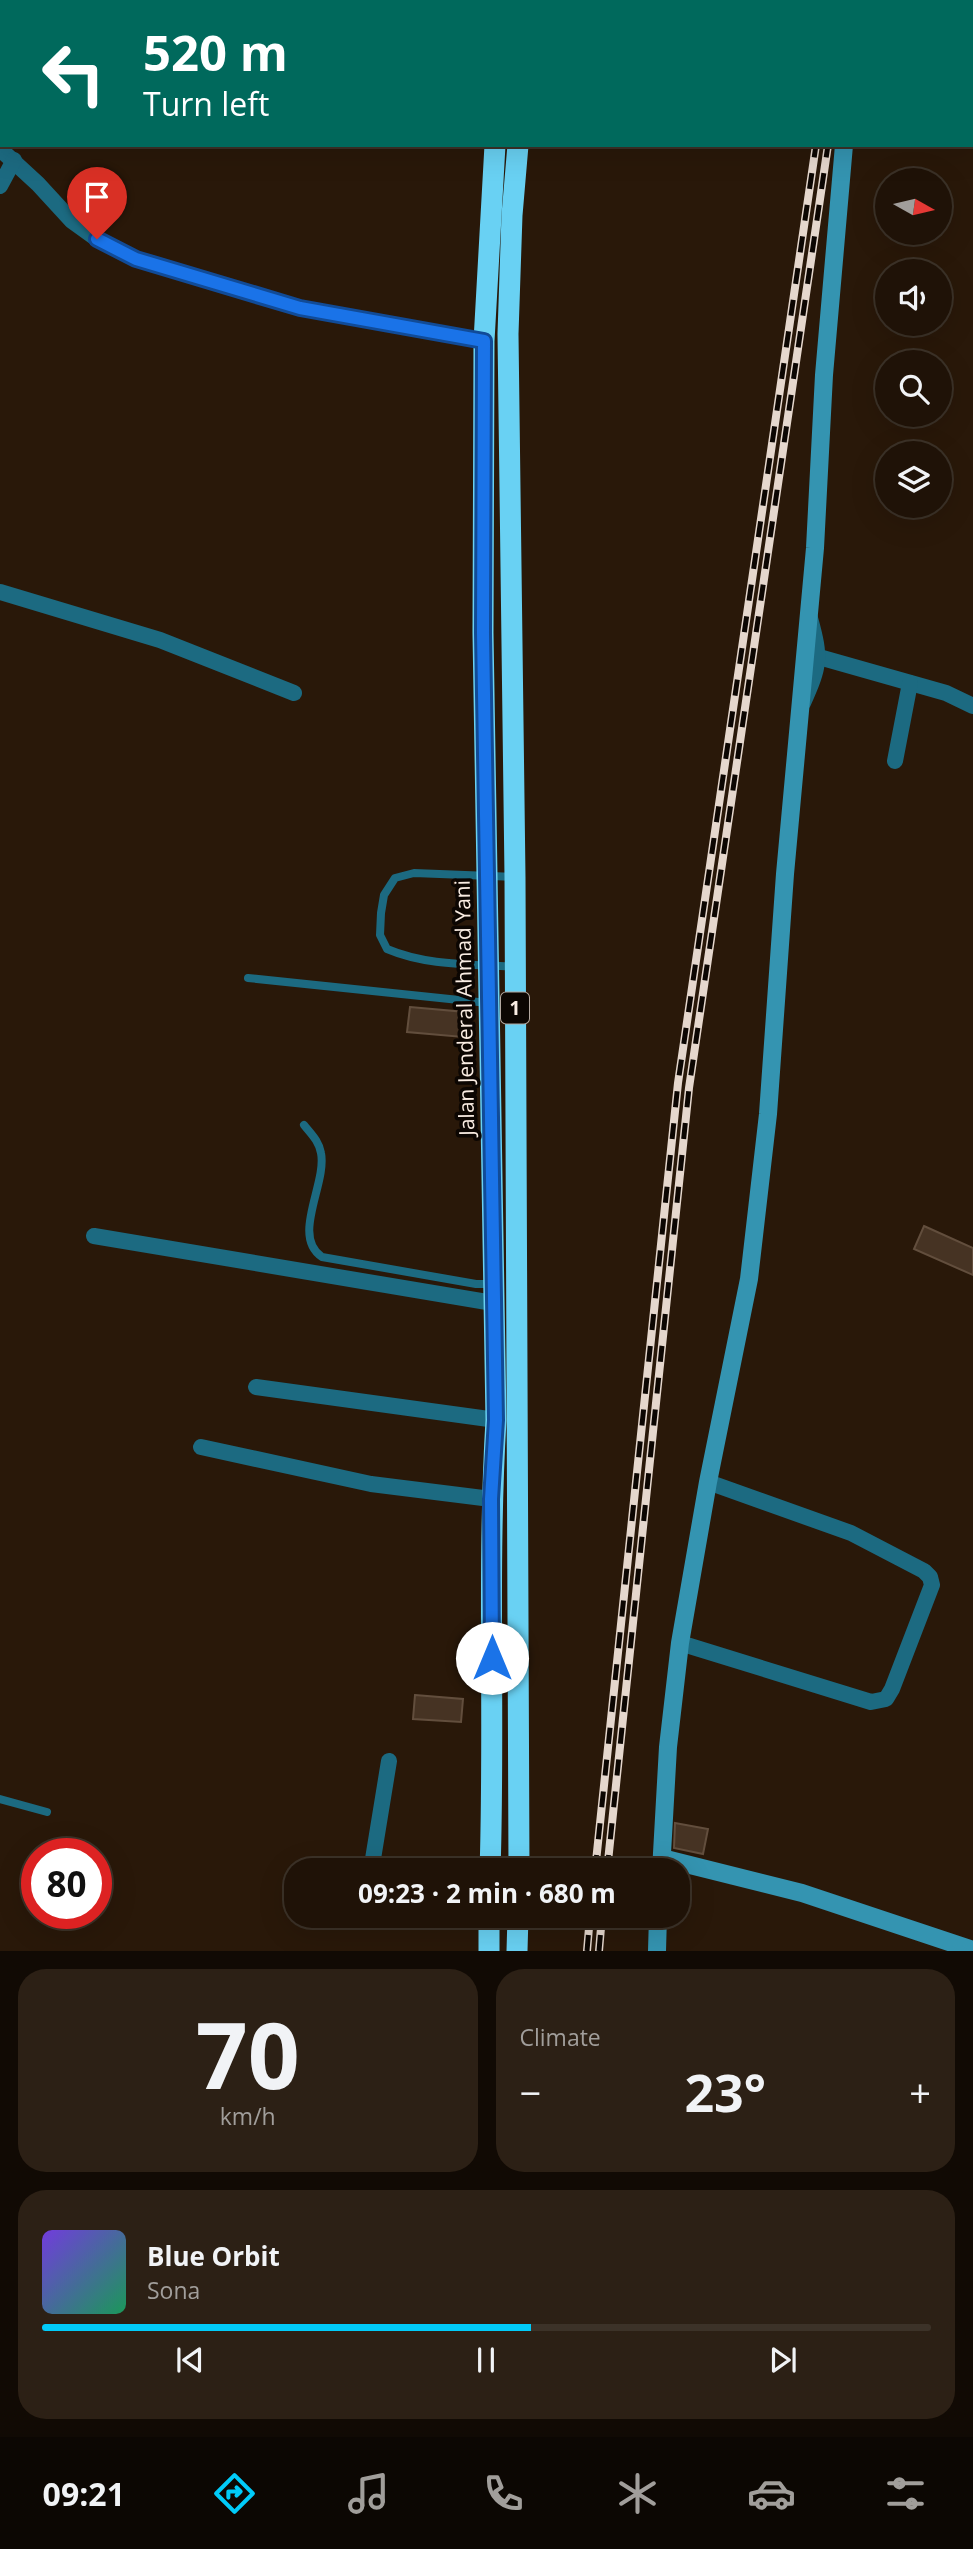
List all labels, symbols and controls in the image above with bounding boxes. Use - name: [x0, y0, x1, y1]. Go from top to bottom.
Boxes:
- text: 520 m: [143, 19, 288, 85]
- icon: left: [28, 28, 119, 119]
- text: Turn left: [143, 82, 269, 125]
- pin: [67, 167, 127, 239]
- north arrow: [875, 168, 952, 245]
- map controls: [875, 168, 952, 518]
- icon: arrive: [78, 178, 116, 216]
- button: sound: [875, 259, 952, 336]
- button: search: [875, 350, 952, 427]
- button: layers: [875, 441, 952, 518]
- street label: Jalan Jenderal Ahmad Yani: [448, 880, 480, 1138]
- road number: 1: [501, 992, 529, 1024]
- position arrow: [455, 1621, 529, 1695]
- speed limit sign: 80: [21, 1838, 112, 1929]
- text: 09:23 · 2 min · 680 m: [358, 1875, 616, 1911]
- text: 70: [196, 1992, 300, 2116]
- text: Climate: [520, 2021, 601, 2053]
- text: 23°: [684, 2056, 766, 2127]
- text: −: [520, 2066, 541, 2118]
- text: +: [909, 2066, 931, 2118]
- text: km/h: [220, 2100, 276, 2132]
- text: Blue Orbit: [147, 2238, 280, 2274]
- text: Sona: [147, 2274, 200, 2306]
- icon: previous: [171, 2341, 209, 2379]
- icon: pause: [467, 2341, 505, 2379]
- icon: next: [764, 2341, 802, 2379]
- icon: directions: [210, 2469, 259, 2518]
- icon: music: [344, 2469, 393, 2518]
- icon: phone: [479, 2469, 528, 2518]
- icon: climate: [613, 2469, 662, 2518]
- icon: car: [747, 2469, 796, 2518]
- icon: filters: [881, 2469, 930, 2518]
- text: 09:21: [43, 2472, 125, 2515]

